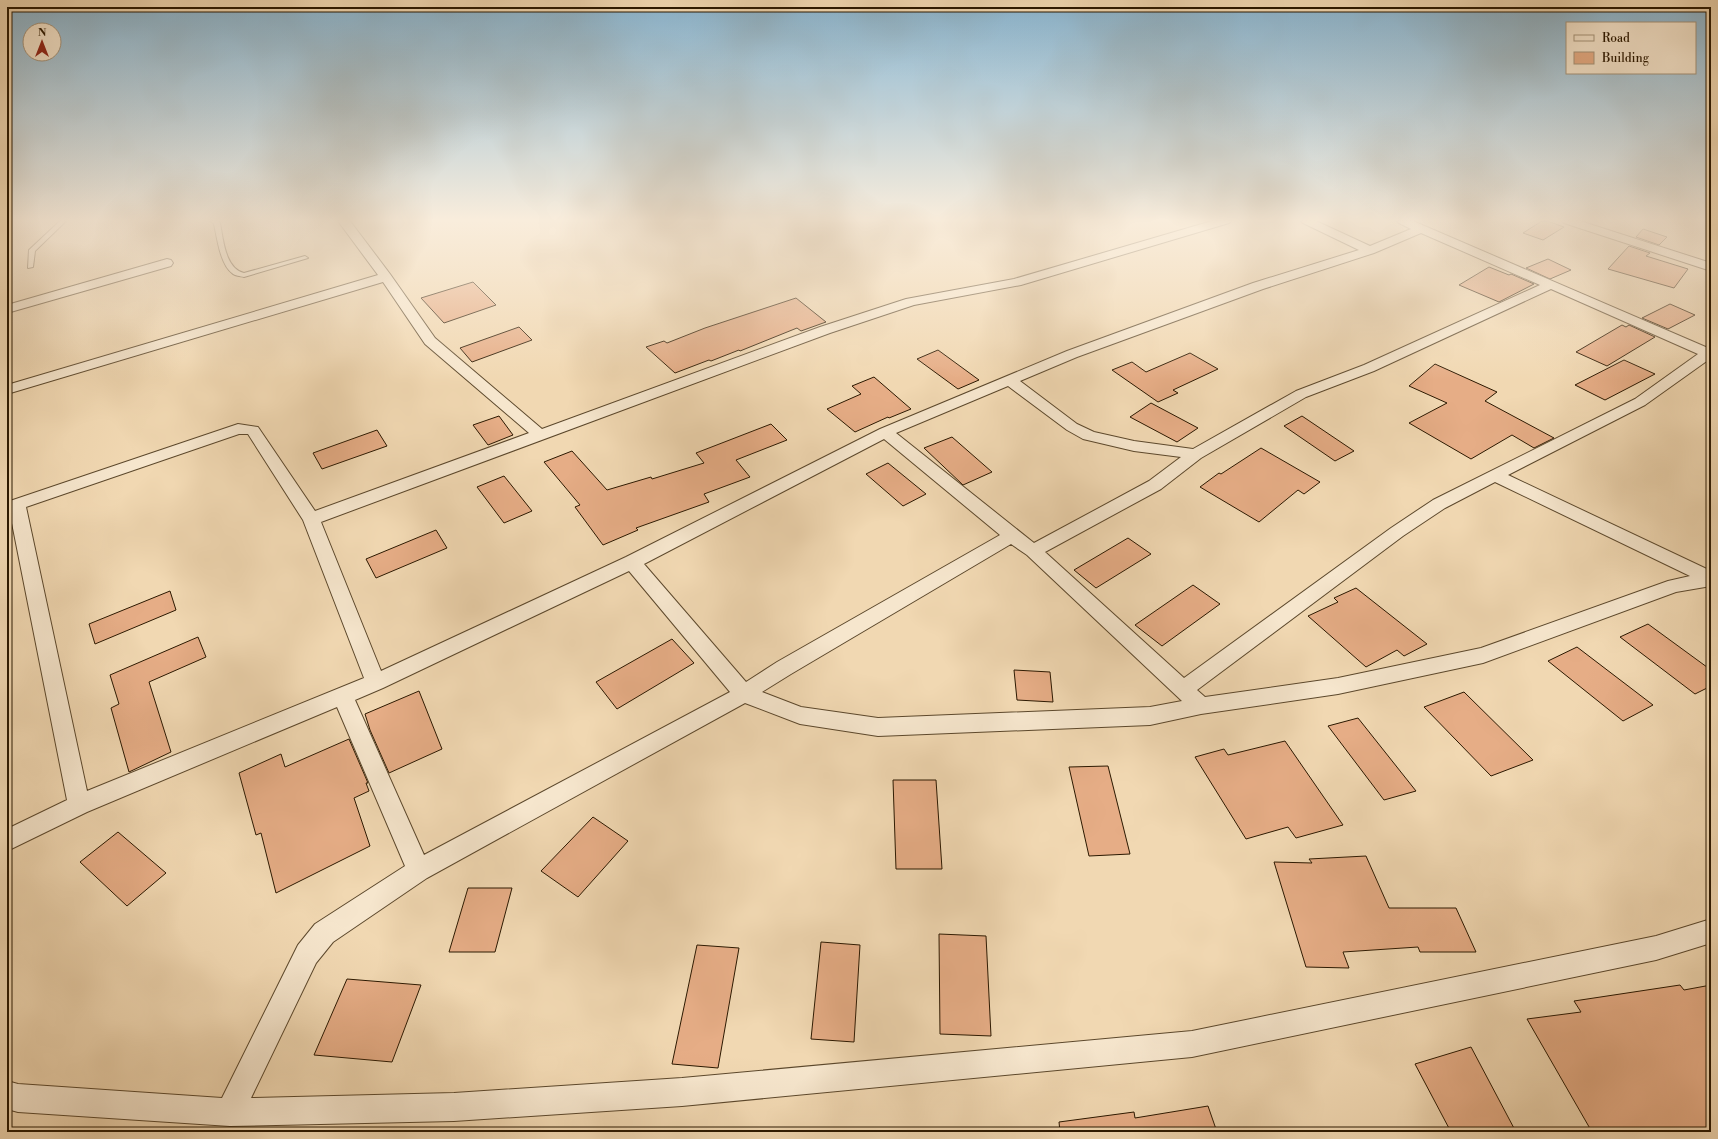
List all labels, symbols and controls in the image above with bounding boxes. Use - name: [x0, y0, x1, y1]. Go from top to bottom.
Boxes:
- north arrow: [22, 22, 62, 62]
- legend: [1566, 22, 1696, 74]
- text: N: [38, 26, 47, 40]
- text: Road: [1602, 31, 1630, 46]
- text: Building: [1601, 51, 1650, 66]

